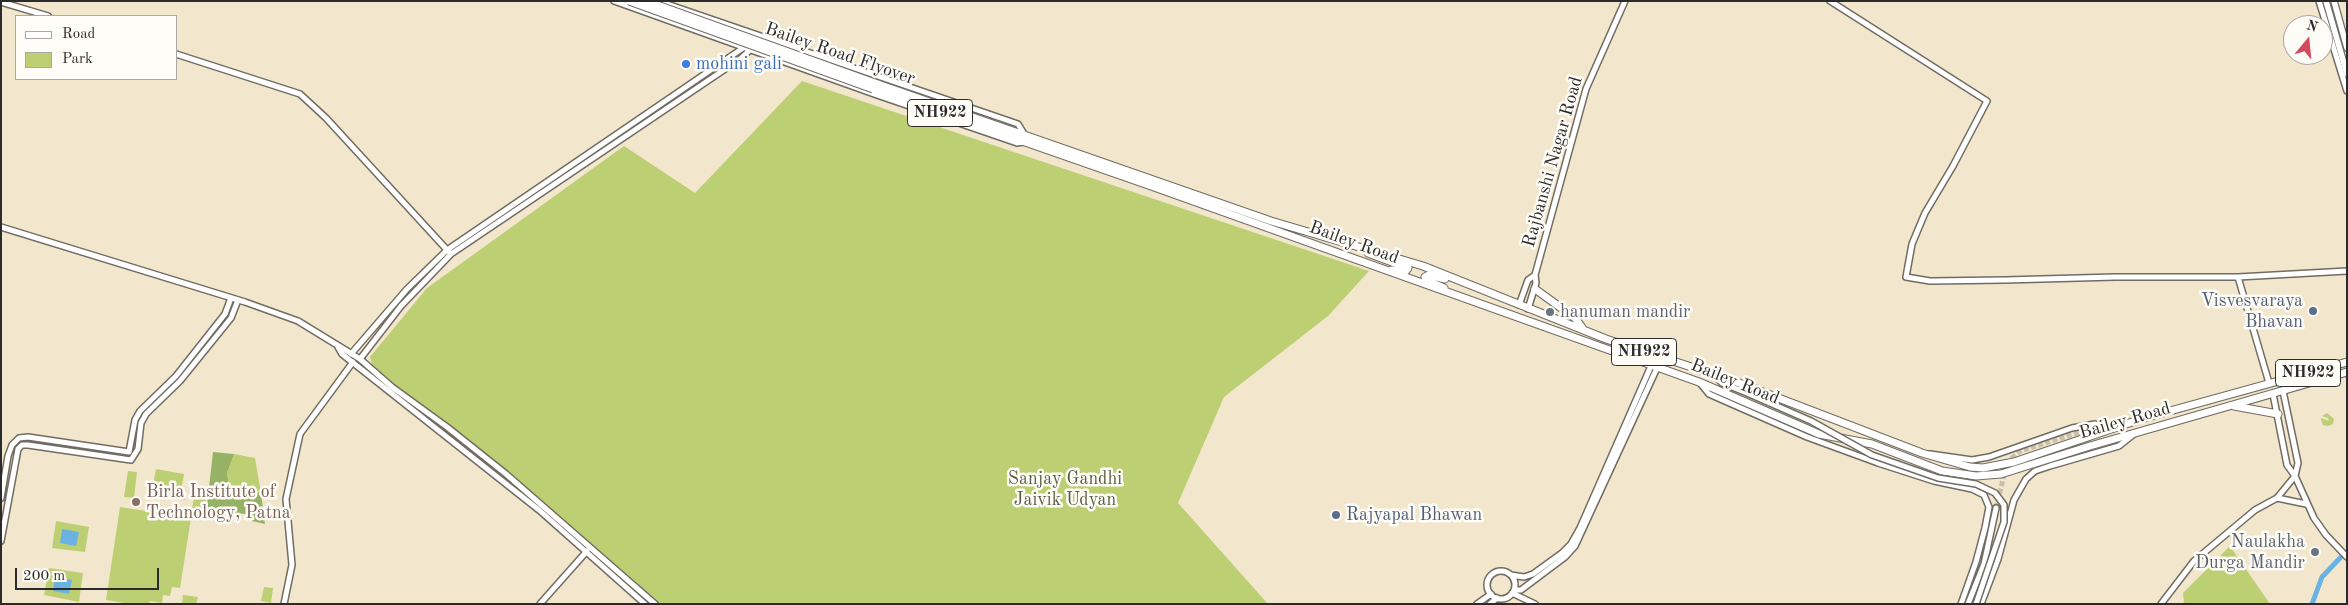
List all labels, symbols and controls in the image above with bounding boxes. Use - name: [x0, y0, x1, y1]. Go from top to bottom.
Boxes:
- legend: [15, 15, 178, 80]
- north arrow: [2283, 15, 2333, 65]
- street label: Bailey Road Flyover: [762, 18, 918, 90]
- text: N: [2305, 18, 2319, 35]
- text: Road: [62, 27, 95, 42]
- text: Park: [62, 52, 93, 67]
- place label: mohini gali: [696, 53, 782, 75]
- marker: mohini gali: [680, 58, 692, 70]
- street label: Rajbanshi Nagar Road: [1518, 74, 1588, 250]
- road number: NH922: [908, 100, 972, 126]
- street label: Bailey Road: [1306, 217, 1402, 269]
- place label: Visvesvaraya Bhavan: [2201, 290, 2303, 332]
- place label: hanuman mandir: [1560, 301, 1690, 323]
- marker: Visvesvaraya Bhavan: [2307, 305, 2319, 317]
- marker: hanuman mandir: [1544, 306, 1556, 318]
- road number: NH922: [1612, 338, 1676, 366]
- street label: Bailey Road: [1687, 354, 1783, 410]
- road number: NH922: [2276, 359, 2340, 386]
- street label: Bailey Road: [2077, 398, 2173, 444]
- park label: Sanjay Gandhi Jaivik Udyan: [1008, 468, 1122, 510]
- place label: Birla Institute of Technology, Patna: [146, 481, 291, 524]
- marker: Birla Institute of Technology, Patna: [130, 496, 142, 508]
- place label: Rajyapal Bhawan: [1346, 504, 1482, 526]
- marker: Rajyapal Bhawan: [1330, 509, 1342, 521]
- place label: Naulakha Durga Mandir: [2195, 531, 2305, 574]
- marker: Naulakha Durga Mandir: [2309, 546, 2321, 558]
- scale bar: [18, 558, 161, 590]
- text: 200 m: [23, 569, 65, 584]

